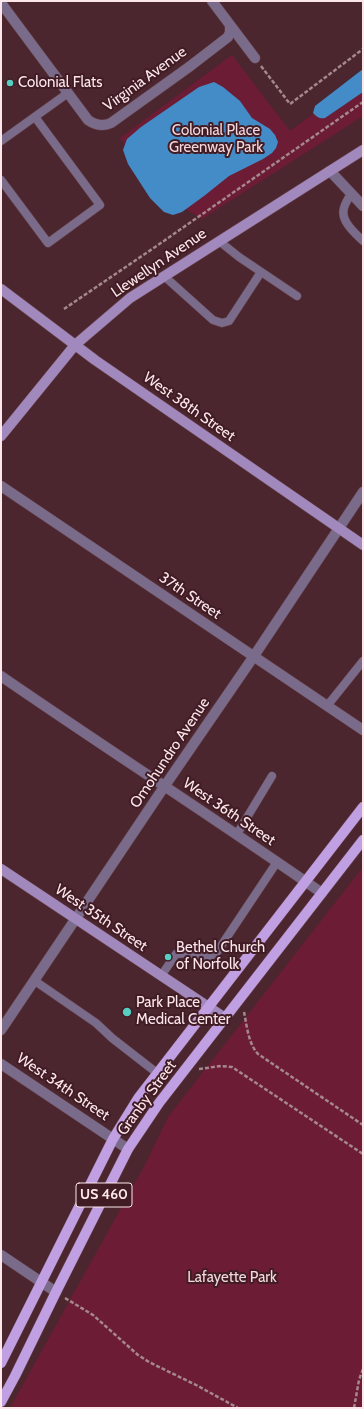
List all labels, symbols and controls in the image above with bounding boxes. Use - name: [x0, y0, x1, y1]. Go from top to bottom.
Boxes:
- street label: Virginia Avenue: [100, 43, 190, 115]
- place label: Colonial Flats: [18, 74, 102, 92]
- marker: Colonial Flats: [5, 78, 15, 88]
- park label: Colonial Place Greenway Park: [169, 122, 263, 157]
- street label: Llewellyn Avenue: [108, 224, 210, 302]
- street label: West 38th Street: [140, 369, 238, 445]
- street label: 37th Street: [156, 569, 224, 623]
- street label: Omohundro Avenue: [126, 694, 214, 812]
- street label: West 36th Street: [179, 774, 279, 850]
- street label: West 35th Street: [52, 881, 150, 955]
- place label: Bethel Church of Norfolk: [176, 939, 265, 974]
- marker: Bethel Church of Norfolk: [163, 952, 173, 962]
- place label: Park Place Medical Center: [136, 994, 230, 1029]
- marker: Park Place Medical Center: [121, 1006, 133, 1018]
- street label: West 34th Street: [13, 1049, 113, 1125]
- street label: Granby Street: [114, 1057, 180, 1139]
- road number: US 460: [76, 1183, 132, 1207]
- park label: Lafayette Park: [187, 1269, 277, 1287]

